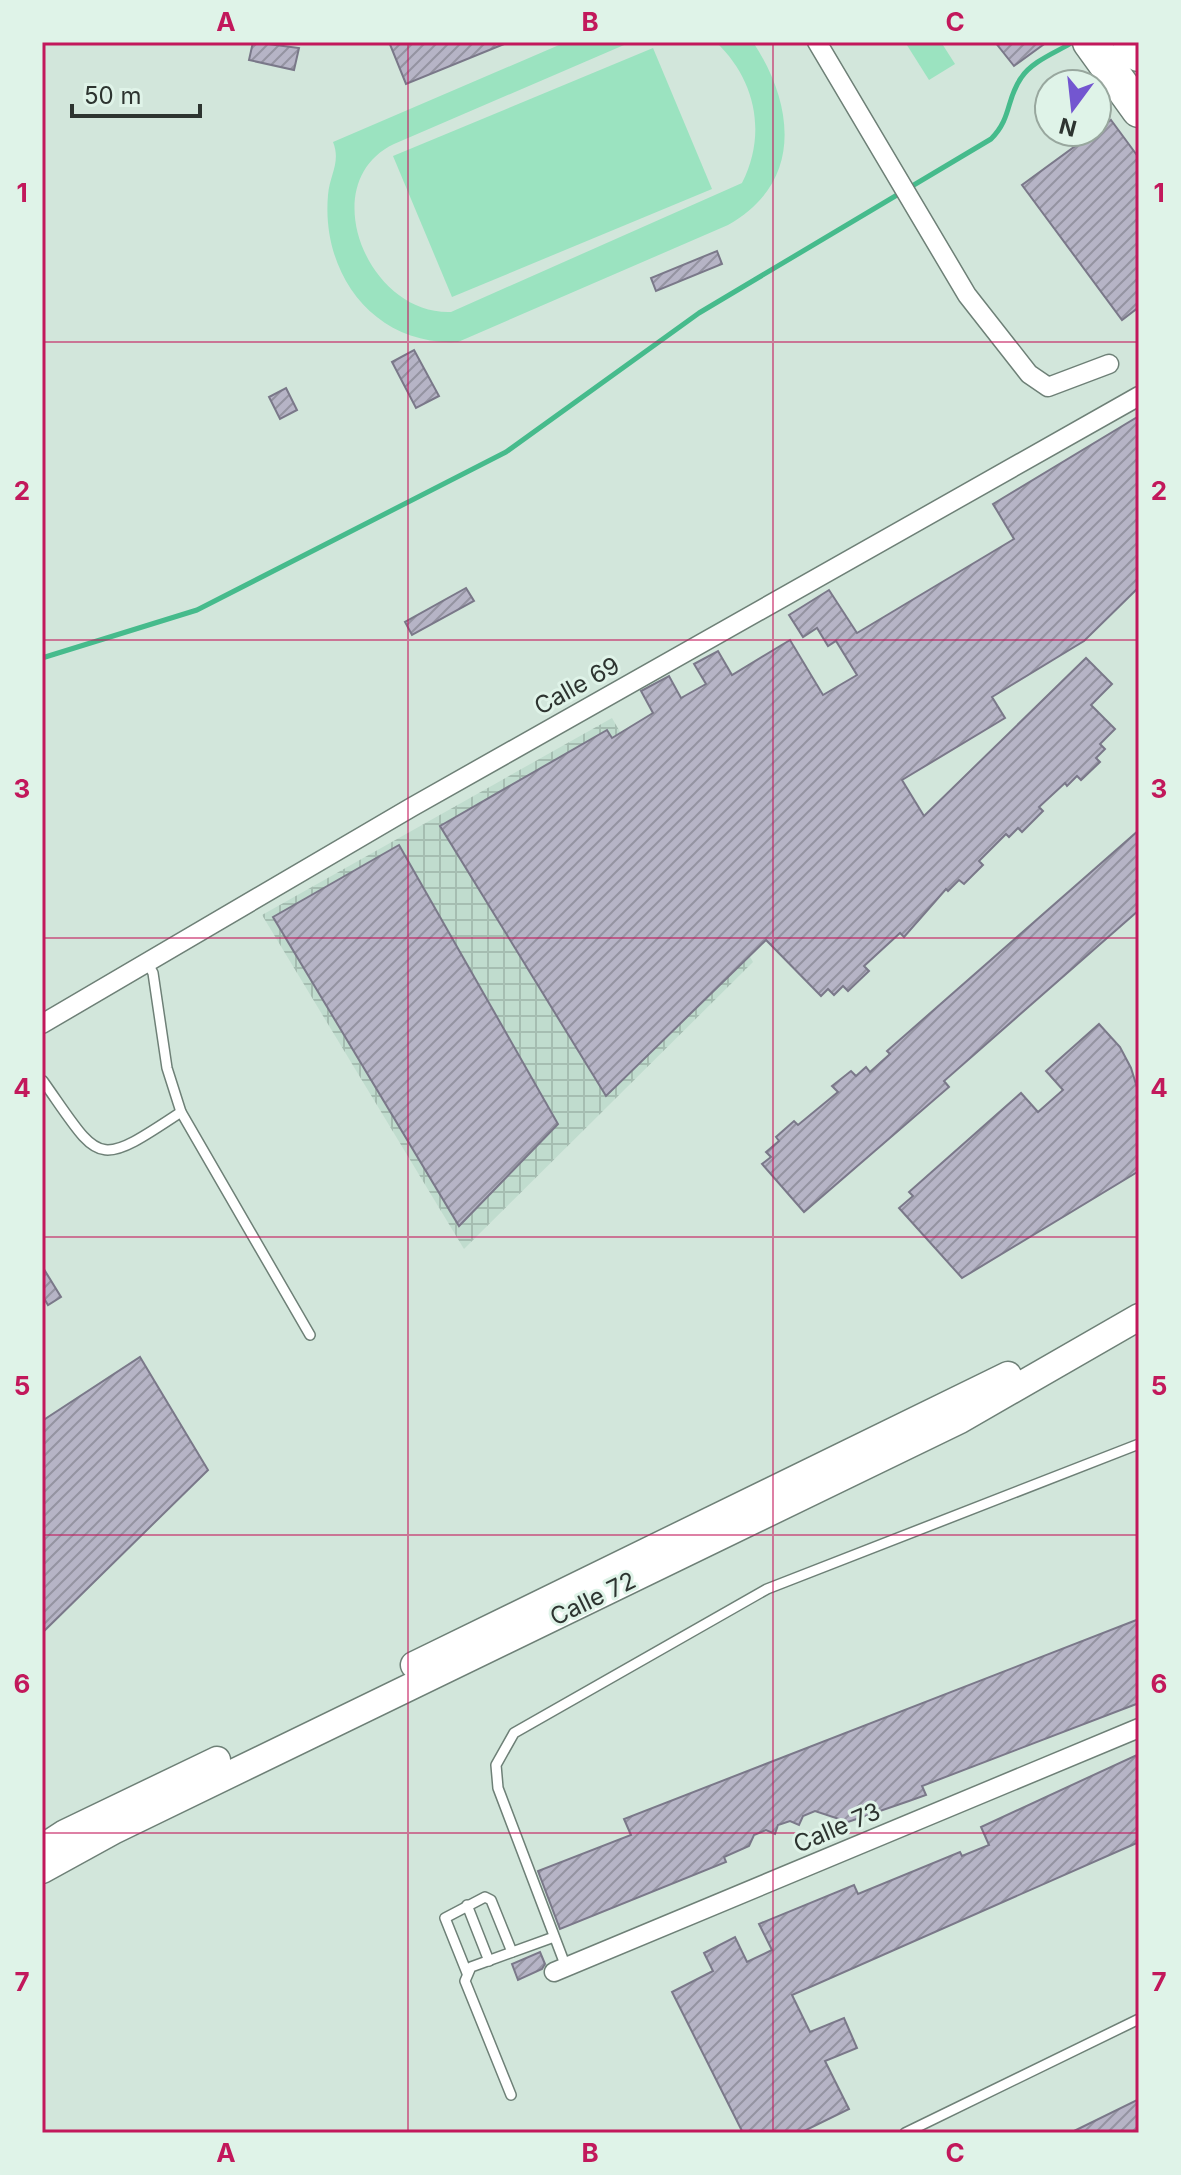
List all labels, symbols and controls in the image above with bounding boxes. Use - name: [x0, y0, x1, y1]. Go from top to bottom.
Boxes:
- text: A: [216, 6, 236, 37]
- text: B: [581, 6, 599, 37]
- text: C: [945, 6, 965, 37]
- scale bar: [72, 68, 200, 118]
- north arrow: [1033, 68, 1113, 148]
- text: 50 m: [84, 81, 142, 110]
- text: N: [1056, 113, 1079, 142]
- text: 1: [16, 177, 28, 208]
- text: 1: [1153, 177, 1165, 208]
- text: 2: [14, 475, 30, 506]
- text: 2: [1151, 475, 1167, 506]
- street label: Calle 69: [529, 650, 625, 721]
- text: 3: [14, 773, 30, 804]
- text: 3: [1151, 773, 1167, 804]
- text: 4: [13, 1072, 31, 1103]
- text: 4: [1150, 1072, 1168, 1103]
- text: 5: [14, 1370, 30, 1401]
- text: 5: [1151, 1370, 1167, 1401]
- street label: Calle 72: [545, 1565, 640, 1632]
- text: 6: [14, 1668, 30, 1699]
- text: 6: [1151, 1668, 1167, 1699]
- street label: Calle 73: [789, 1796, 885, 1859]
- text: 7: [14, 1966, 30, 1997]
- text: 7: [1151, 1966, 1167, 1997]
- text: A: [216, 2137, 236, 2168]
- text: B: [581, 2137, 599, 2168]
- text: C: [945, 2137, 965, 2168]

